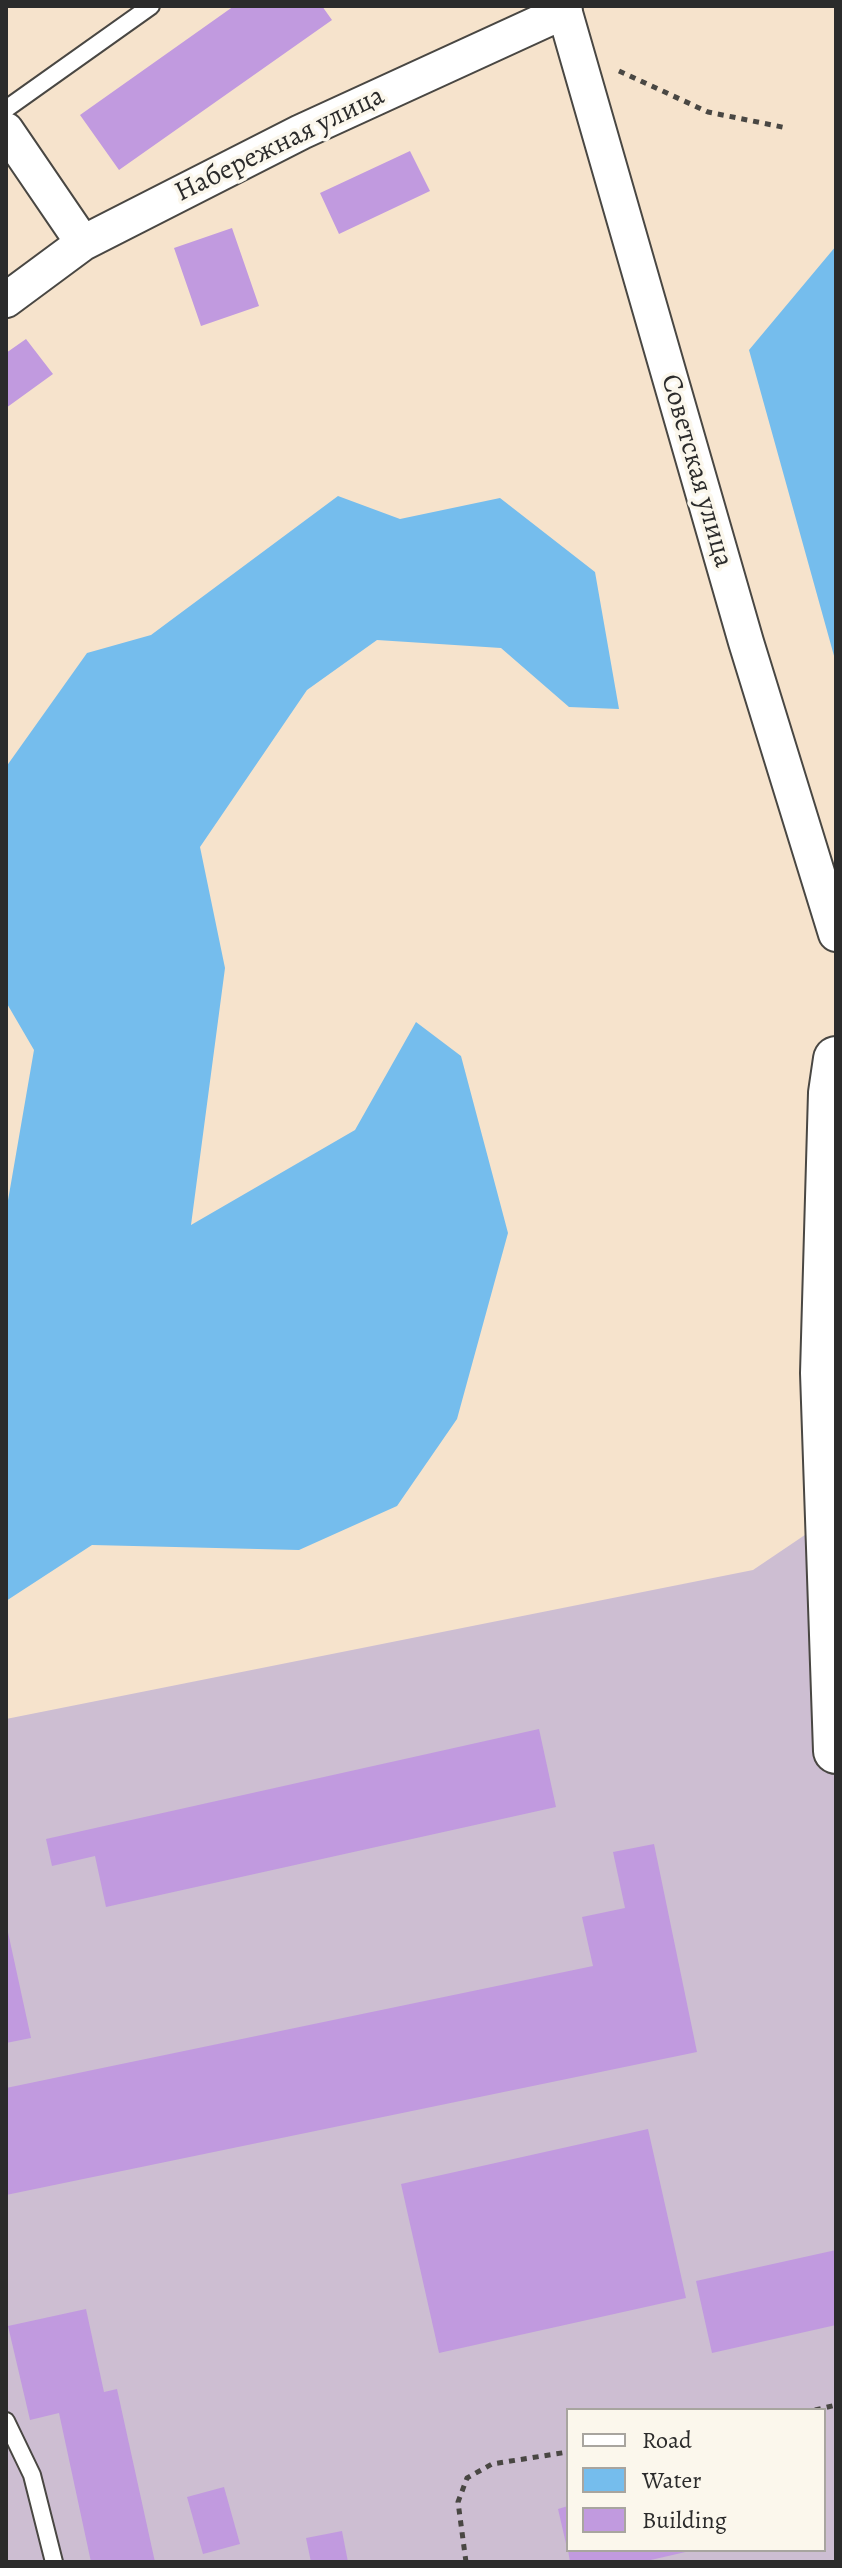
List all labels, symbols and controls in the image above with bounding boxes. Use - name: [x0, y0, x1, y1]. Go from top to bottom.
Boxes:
- street label: Набережная улица: [170, 80, 390, 210]
- street label: Советская улица: [652, 371, 740, 571]
- legend: [566, 2408, 826, 2552]
- text: Road: [642, 2424, 692, 2456]
- text: Water: [642, 2464, 702, 2496]
- text: Building: [642, 2504, 727, 2536]

